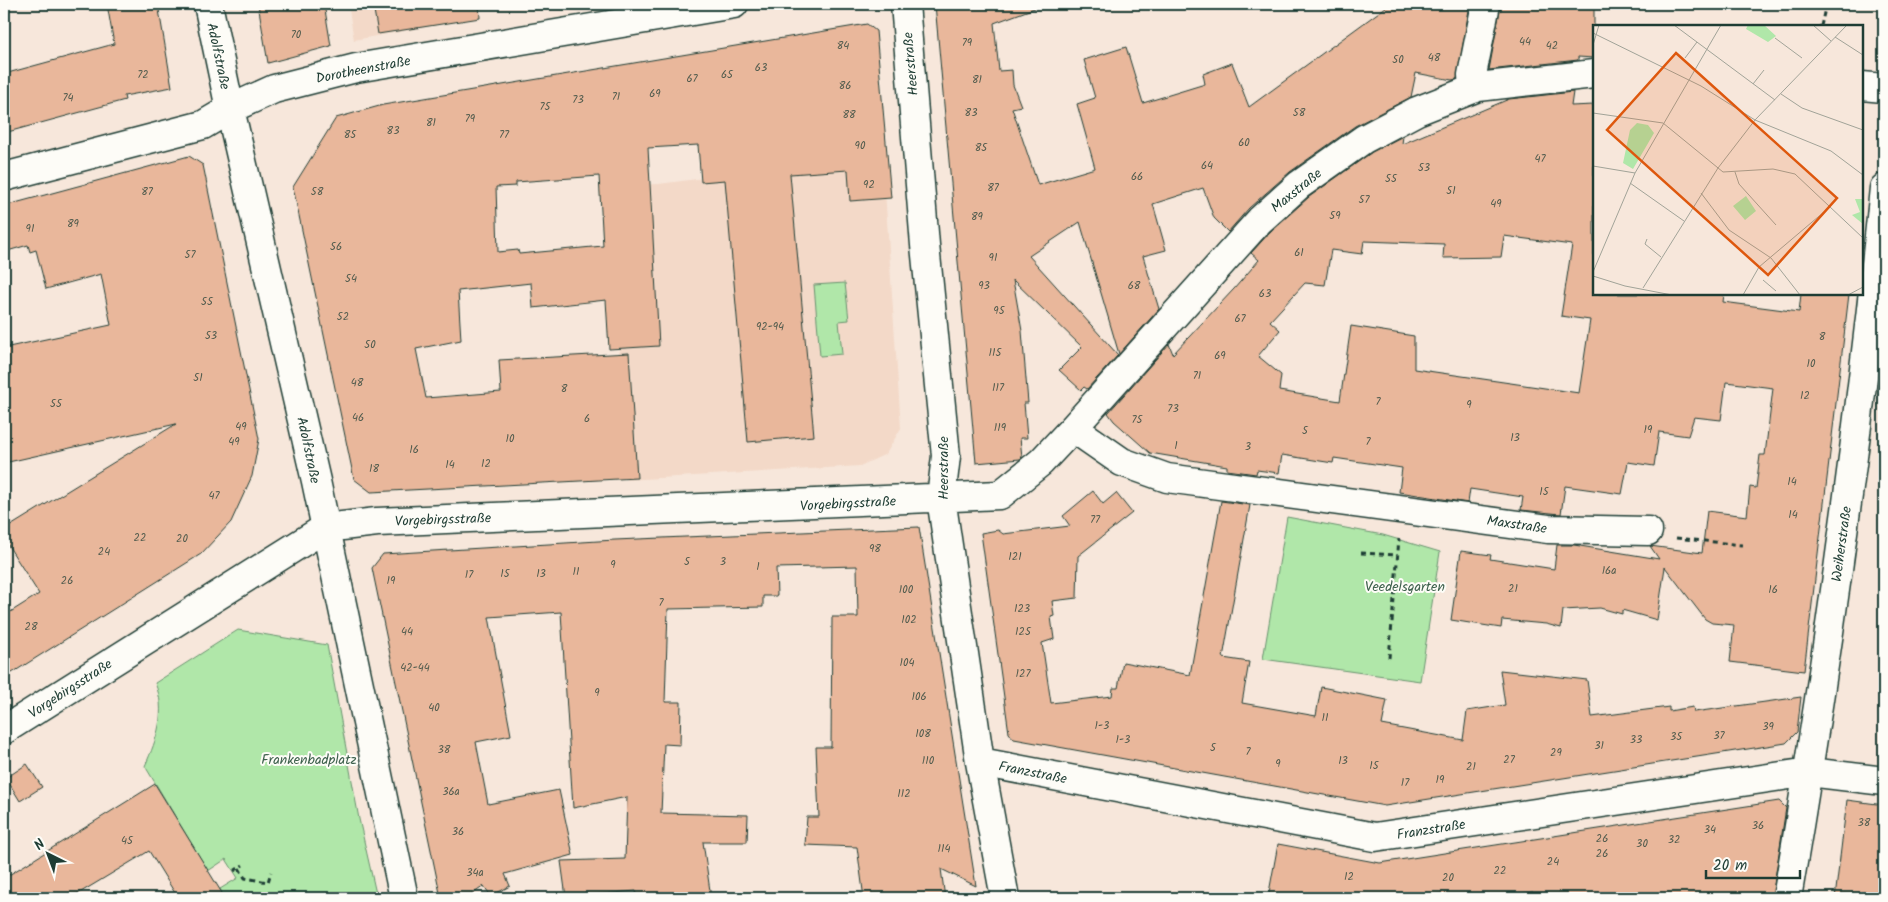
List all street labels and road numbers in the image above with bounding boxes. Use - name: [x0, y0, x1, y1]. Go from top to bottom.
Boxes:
- street label: Adolfstraße: [200, 21, 236, 92]
- street label: Heerstraße: [897, 31, 925, 97]
- street label: Dorotheenstraße: [314, 50, 413, 90]
- street label: Maxstraße: [1266, 163, 1328, 218]
- street label: Adolfstraße: [290, 415, 326, 486]
- street label: Heerstraße: [933, 435, 955, 500]
- street label: Vorgebirgsstraße: [799, 490, 897, 518]
- street label: Weiherstraße: [1826, 504, 1858, 583]
- street label: Vorgebirgsstraße: [394, 507, 492, 533]
- street label: Maxstraße: [1485, 510, 1549, 540]
- street label: Vorgebirgsstraße: [24, 653, 118, 724]
- street label: Franzstraße: [997, 756, 1070, 791]
- street label: Franzstraße: [1395, 814, 1468, 846]

